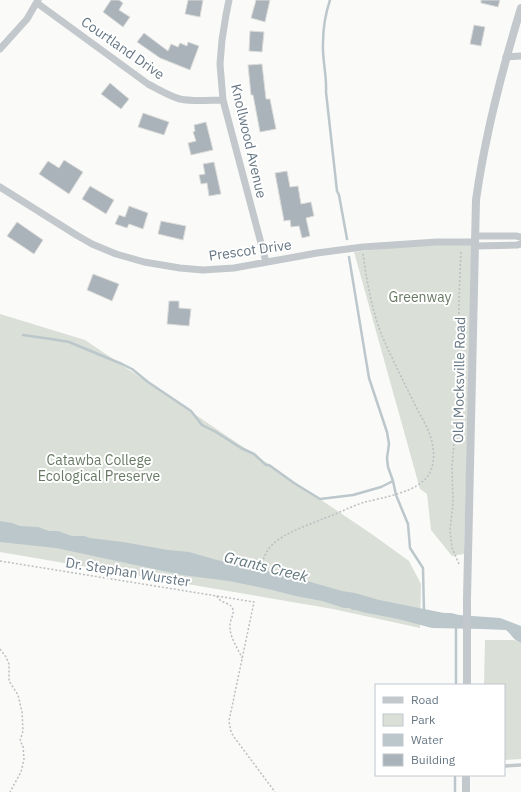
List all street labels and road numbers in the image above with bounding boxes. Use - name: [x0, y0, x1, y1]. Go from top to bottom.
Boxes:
- street label: Courtland Drive: [78, 13, 168, 84]
- street label: Knollwood Avenue: [227, 82, 271, 200]
- street label: Prescot Drive: [207, 235, 293, 265]
- street label: Old Mocksville Road: [449, 317, 469, 443]
- street label: Dr. Stephan Wurster: [64, 553, 192, 591]

